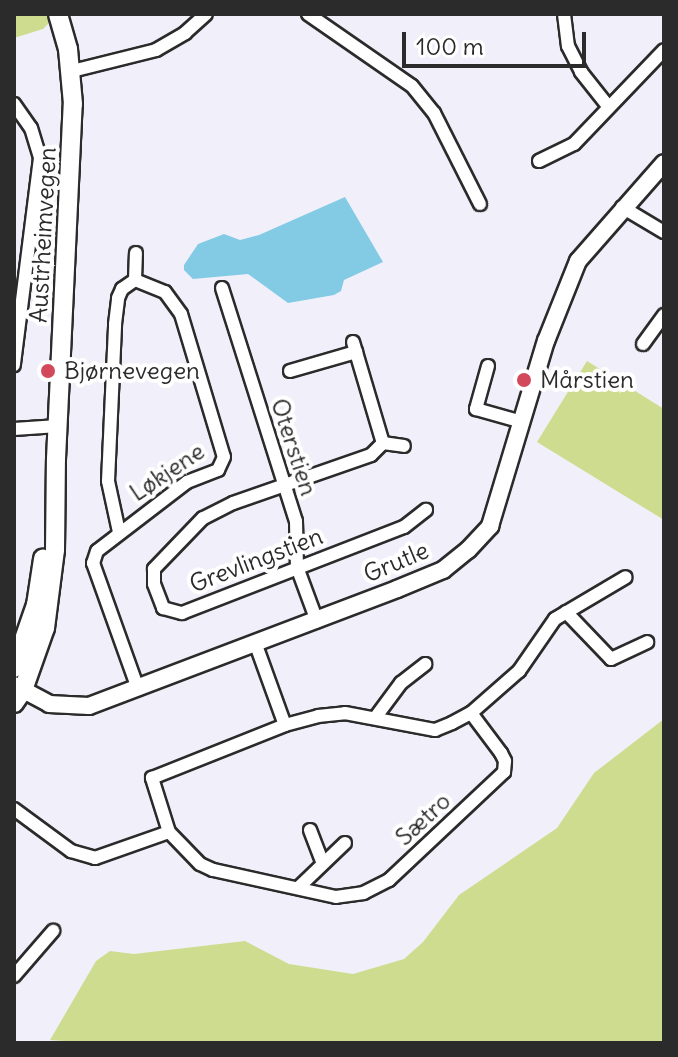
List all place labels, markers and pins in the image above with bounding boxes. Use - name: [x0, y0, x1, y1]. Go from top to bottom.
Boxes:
- place label: Bjørnevegen: [64, 357, 200, 385]
- marker: Bjørnevegen: [39, 362, 57, 380]
- place label: Mårstien: [540, 366, 634, 394]
- marker: Mårstien: [515, 371, 533, 389]

